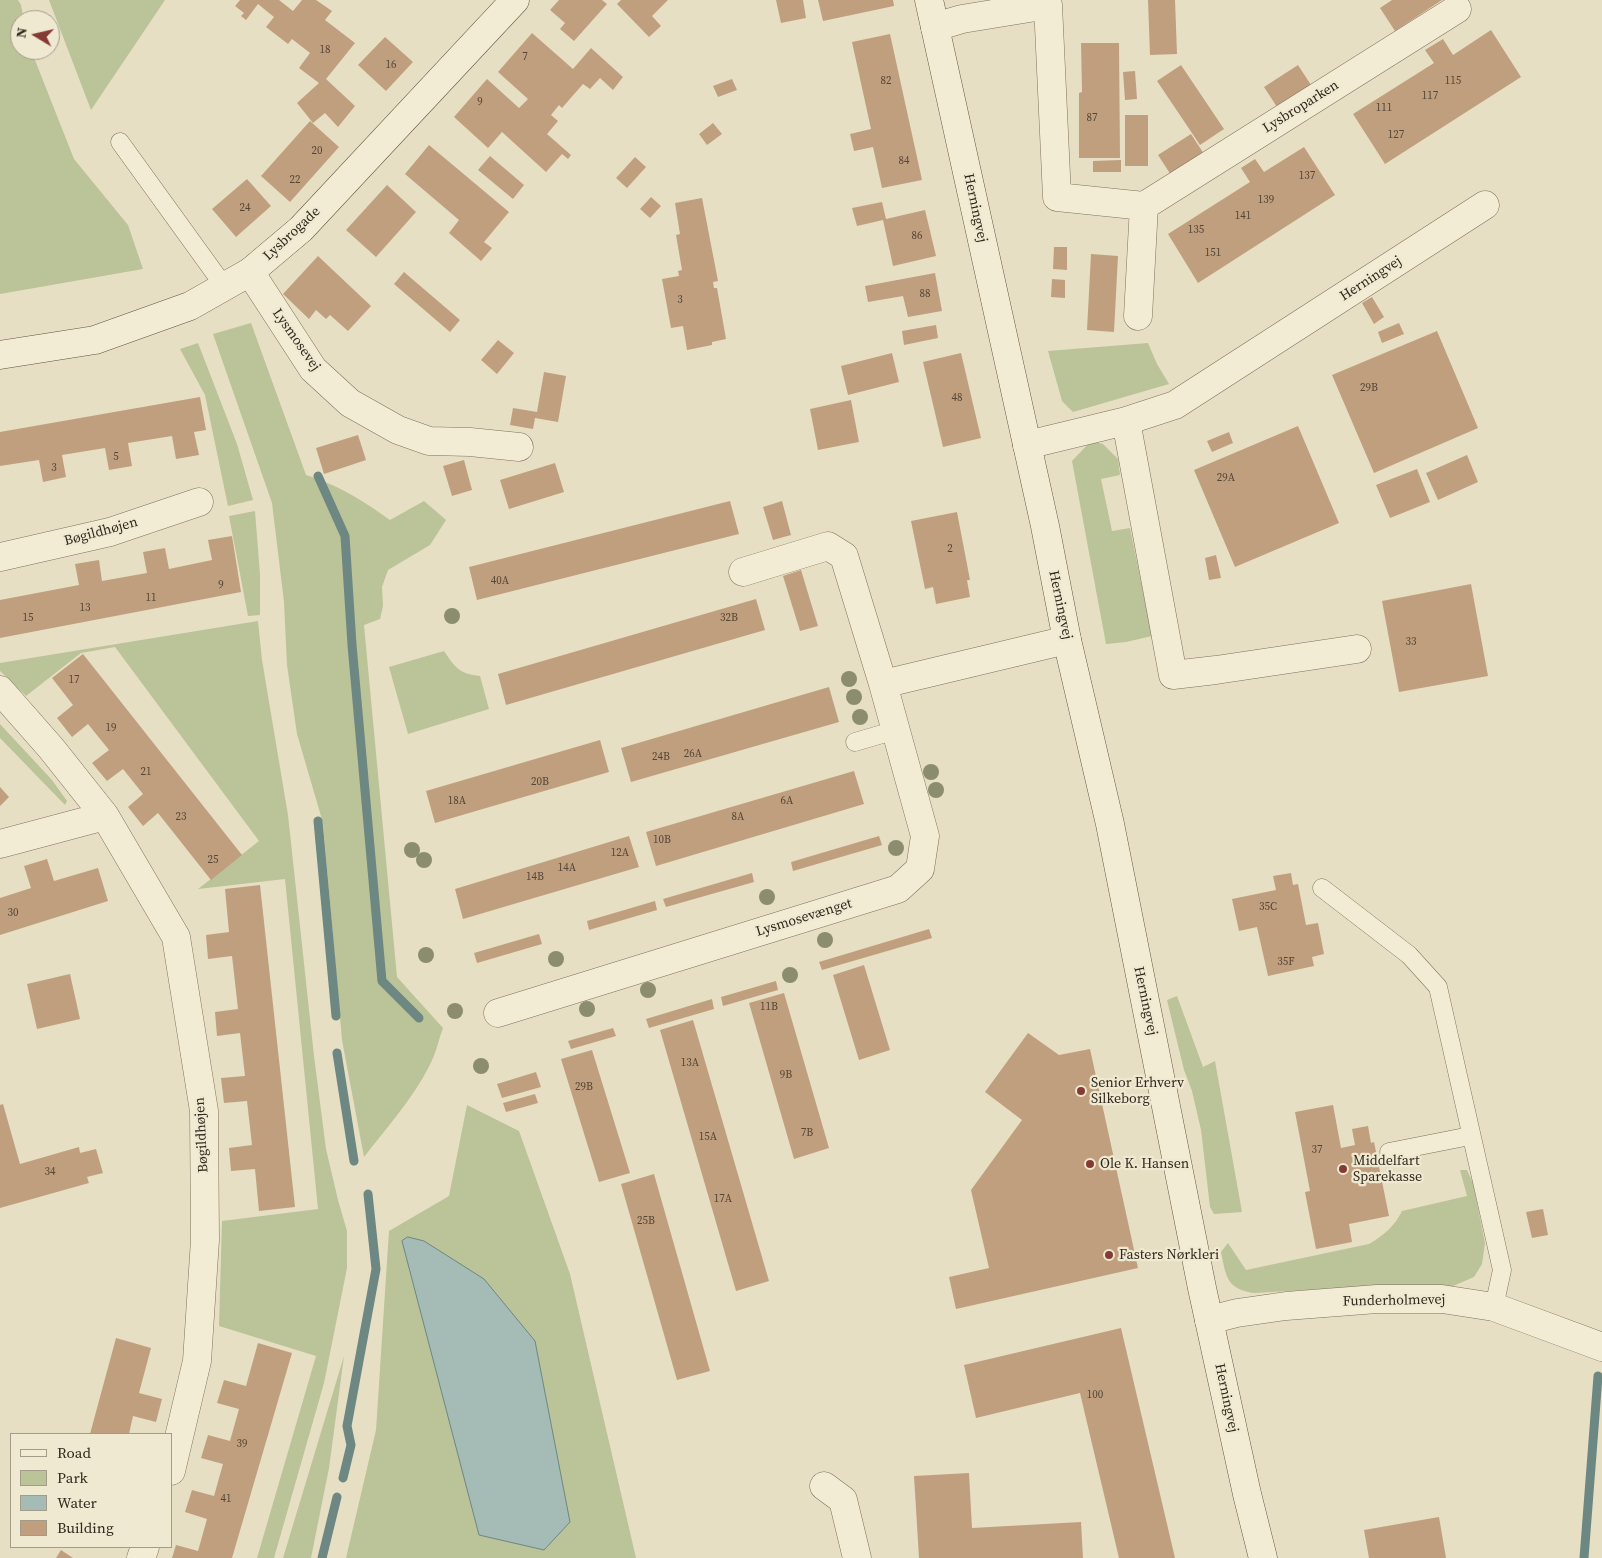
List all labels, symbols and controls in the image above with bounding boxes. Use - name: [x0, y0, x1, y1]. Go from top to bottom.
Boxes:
- north arrow: [10, 10, 60, 60]
- text: N: [10, 26, 32, 39]
- house number: 18: [320, 43, 330, 57]
- house number: 7: [522, 50, 528, 64]
- house number: 16: [386, 58, 396, 72]
- house number: 82: [881, 74, 891, 88]
- house number: 115: [1445, 74, 1461, 88]
- street label: Lysbroparken: [1260, 77, 1342, 137]
- house number: 117: [1422, 89, 1438, 103]
- house number: 9: [477, 95, 483, 109]
- house number: 111: [1376, 101, 1392, 115]
- house number: 87: [1087, 111, 1097, 125]
- house number: 127: [1388, 128, 1404, 142]
- house number: 20: [312, 144, 322, 158]
- house number: 84: [899, 154, 909, 168]
- house number: 137: [1299, 169, 1315, 183]
- street label: Herningvej: [959, 172, 991, 244]
- house number: 22: [290, 173, 300, 187]
- house number: 139: [1258, 193, 1274, 207]
- house number: 24: [240, 201, 250, 215]
- street label: Lysbrogade: [260, 203, 324, 265]
- house number: 141: [1235, 209, 1251, 223]
- house number: 135: [1188, 223, 1204, 237]
- house number: 86: [912, 229, 922, 243]
- house number: 151: [1205, 246, 1221, 260]
- street label: Herningvej: [1337, 253, 1405, 305]
- house number: 88: [920, 287, 930, 301]
- house number: 3: [677, 293, 683, 307]
- street label: Lysmosevej: [268, 306, 324, 374]
- house number: 29B: [1360, 381, 1378, 395]
- house number: 48: [952, 391, 962, 405]
- house number: 5: [113, 450, 119, 464]
- house number: 3: [51, 461, 57, 475]
- house number: 29A: [1217, 471, 1235, 485]
- street label: Bøgildhøjen: [62, 514, 140, 550]
- house number: 2: [947, 542, 953, 556]
- street label: Herningvej: [1044, 569, 1076, 641]
- house number: 40A: [491, 574, 509, 588]
- house number: 9: [218, 578, 224, 592]
- house number: 11: [146, 591, 156, 605]
- house number: 13: [80, 601, 90, 615]
- house number: 15: [23, 611, 33, 625]
- house number: 32B: [720, 611, 738, 625]
- house number: 33: [1406, 635, 1416, 649]
- house number: 17: [69, 673, 79, 687]
- house number: 19: [106, 721, 116, 735]
- house number: 26A: [684, 747, 702, 761]
- house number: 24B: [652, 750, 670, 764]
- house number: 21: [141, 765, 151, 779]
- house number: 20B: [531, 775, 549, 789]
- house number: 18A: [448, 794, 466, 808]
- house number: 6A: [781, 794, 793, 808]
- house number: 23: [176, 810, 186, 824]
- house number: 8A: [732, 810, 744, 824]
- house number: 10B: [653, 833, 671, 847]
- house number: 12A: [611, 846, 629, 860]
- house number: 25: [208, 853, 218, 867]
- house number: 14A: [558, 861, 576, 875]
- house number: 14B: [526, 870, 544, 884]
- street label: Lysmosevænget: [754, 895, 854, 941]
- house number: 35C: [1259, 900, 1277, 914]
- house number: 30: [8, 906, 18, 920]
- house number: 35F: [1277, 955, 1295, 969]
- street label: Herningvej: [1129, 965, 1161, 1037]
- house number: 11B: [760, 1000, 778, 1014]
- house number: 13A: [681, 1056, 699, 1070]
- house number: 9B: [780, 1068, 792, 1082]
- place label: Senior Erhverv Silkeborg: [1091, 1075, 1184, 1108]
- house number: 29B: [575, 1080, 593, 1094]
- marker: Senior Erhverv Silkeborg: [1075, 1085, 1087, 1097]
- street label: Bøgildhøjen: [192, 1097, 212, 1173]
- house number: 7B: [801, 1126, 813, 1140]
- house number: 15A: [699, 1130, 717, 1144]
- house number: 37: [1312, 1143, 1322, 1157]
- place label: Middelfart Sparekasse: [1353, 1153, 1422, 1186]
- place label: Ole K. Hansen: [1100, 1156, 1189, 1172]
- marker: Ole K. Hansen: [1084, 1158, 1096, 1170]
- marker: Middelfart Sparekasse: [1337, 1163, 1349, 1175]
- house number: 34: [45, 1165, 55, 1179]
- house number: 17A: [714, 1192, 732, 1206]
- house number: 25B: [637, 1214, 655, 1228]
- place label: Fasters Nørkleri: [1119, 1247, 1219, 1263]
- marker: Fasters Nørkleri: [1103, 1249, 1115, 1261]
- street label: Funderholmevej: [1342, 1292, 1446, 1310]
- street label: Herningvej: [1210, 1362, 1242, 1434]
- house number: 100: [1087, 1388, 1103, 1402]
- legend: [10, 1433, 172, 1548]
- house number: 39: [237, 1437, 247, 1451]
- text: Road: [57, 1442, 91, 1463]
- text: Park: [57, 1467, 88, 1488]
- text: Water: [57, 1492, 97, 1513]
- house number: 41: [221, 1492, 231, 1506]
- text: Building: [57, 1517, 114, 1538]

